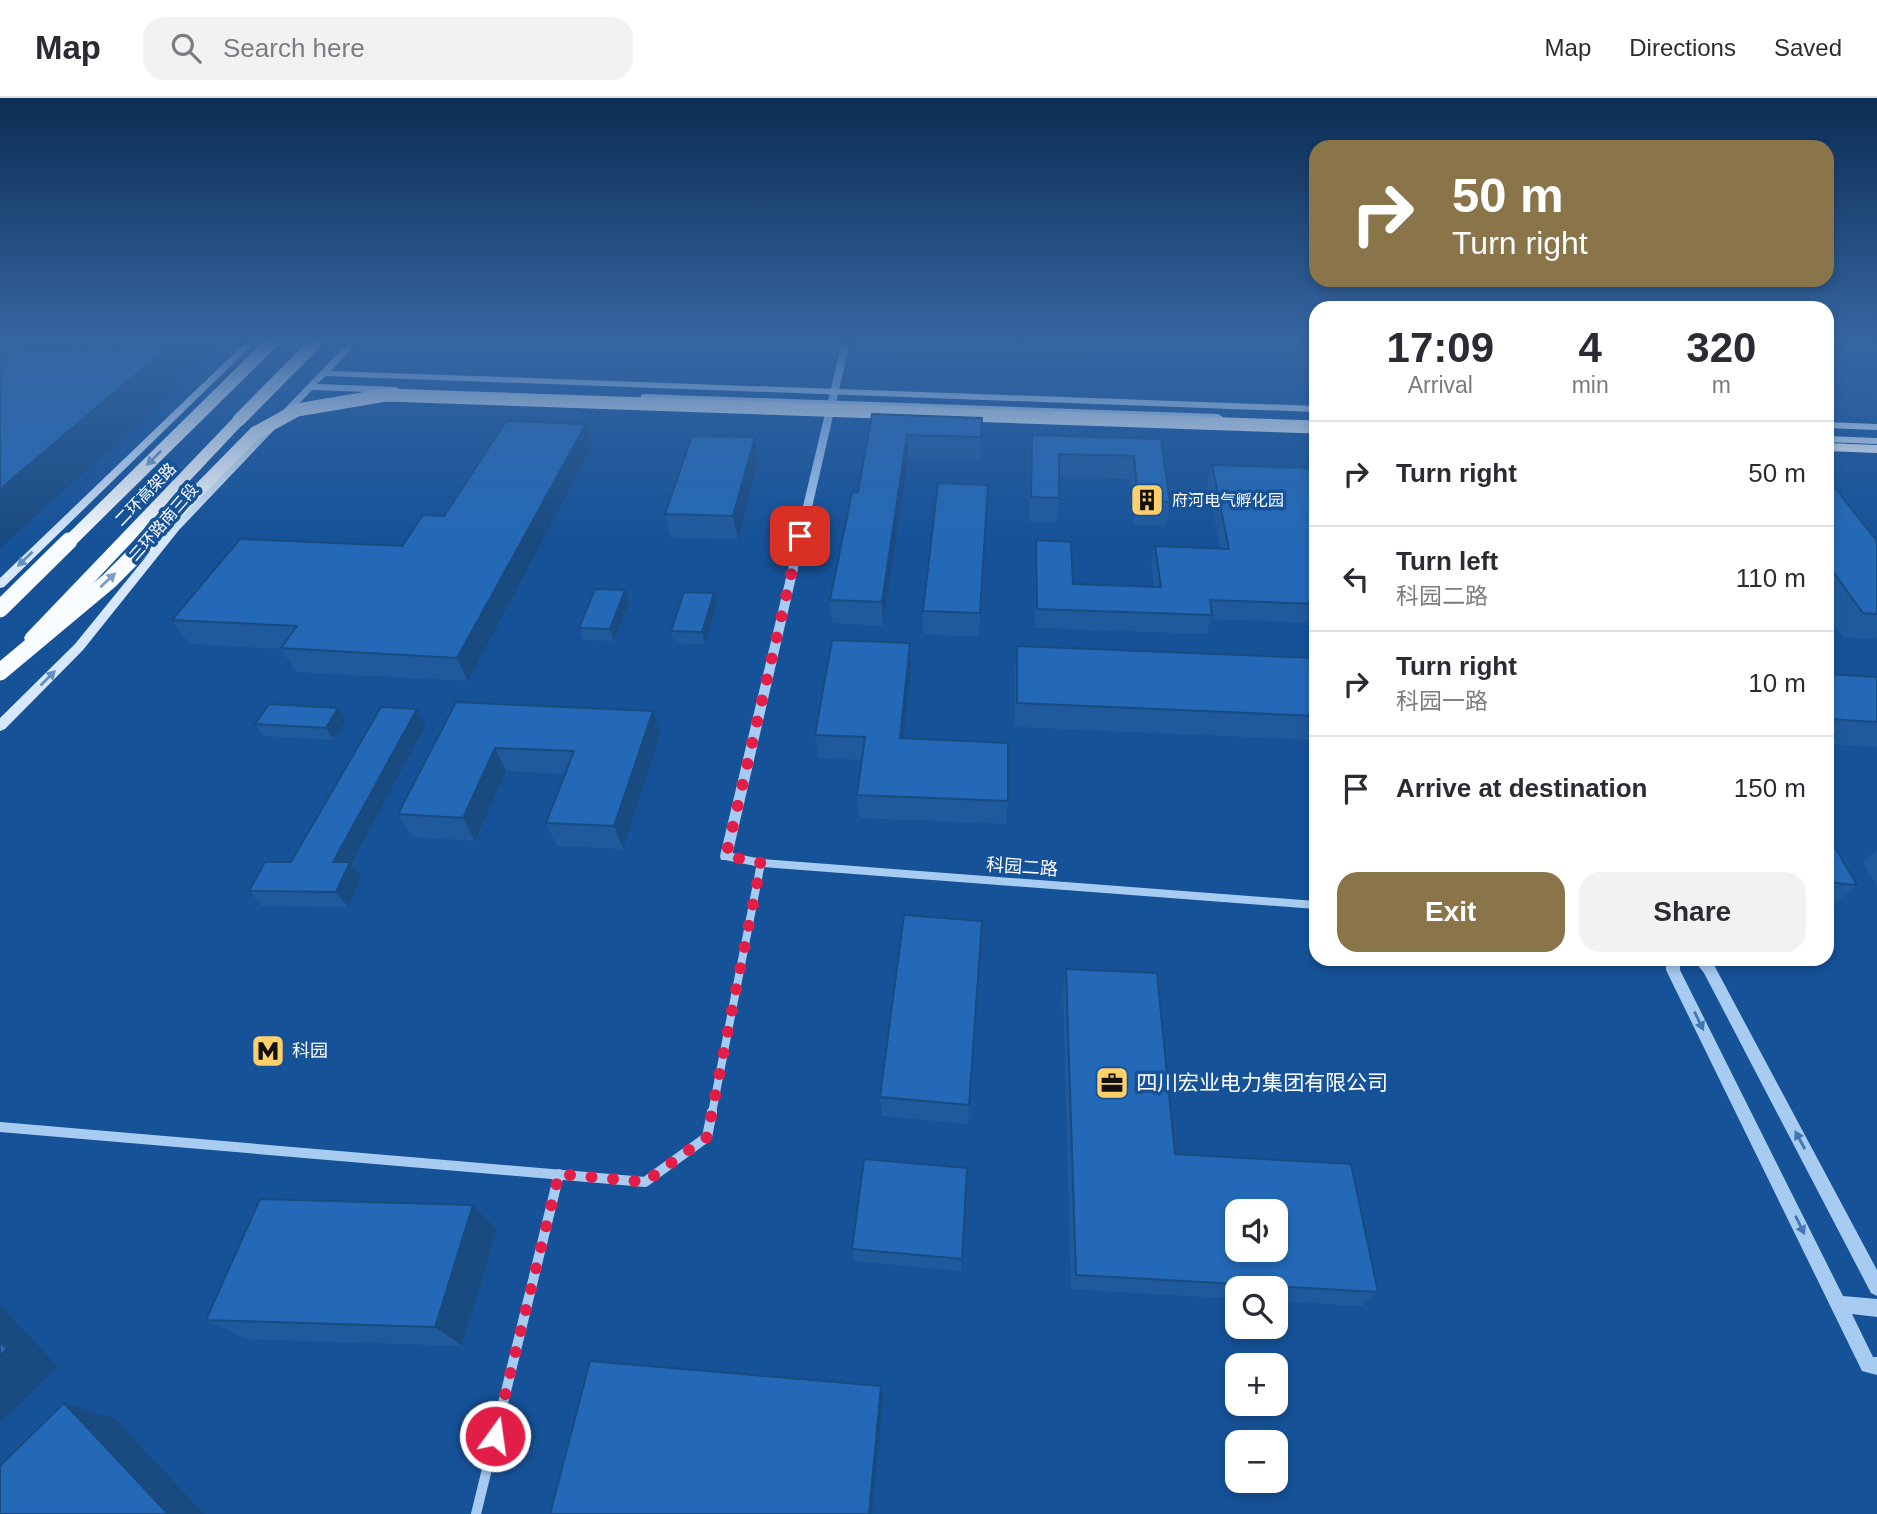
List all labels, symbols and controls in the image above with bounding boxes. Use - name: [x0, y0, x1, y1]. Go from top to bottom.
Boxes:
- search box: [143, 17, 633, 80]
- text: Map: [35, 29, 101, 66]
- icon: search: [167, 29, 205, 67]
- text: Search here: [223, 33, 365, 63]
- text: Map: [1545, 34, 1591, 61]
- text: Directions: [1629, 34, 1736, 61]
- text: Saved: [1774, 34, 1842, 61]
- icon: right: [1337, 168, 1428, 259]
- text: 50 m: [1452, 168, 1564, 222]
- text: Turn right: [1452, 225, 1588, 261]
- text: 17:09: [1387, 324, 1494, 371]
- text: 4: [1578, 324, 1602, 371]
- text: 320: [1686, 324, 1756, 371]
- text: Arrival: [1408, 372, 1473, 398]
- text: min: [1572, 372, 1609, 398]
- text: m: [1712, 372, 1731, 398]
- one-way arrow: [145, 450, 162, 467]
- icon: right: [1337, 455, 1375, 493]
- text: Turn right: [1396, 458, 1517, 488]
- text: 50 m: [1748, 458, 1806, 488]
- street label: 二环高架路: [111, 460, 179, 529]
- street label: 二环路南三段: [125, 481, 201, 564]
- building icon: 府河电气孵化园: [1128, 481, 1166, 519]
- place label: 府河电气孵化园: [1172, 492, 1284, 509]
- pin: [770, 506, 830, 566]
- icon: arrive: [781, 517, 819, 555]
- text: Turn left: [1396, 546, 1498, 576]
- one-way arrow: [17, 551, 34, 568]
- icon: left: [1337, 560, 1375, 598]
- text: 110 m: [1736, 563, 1806, 593]
- one-way arrow: [99, 573, 116, 589]
- text: 科园二路: [1396, 583, 1488, 609]
- text: Turn right: [1396, 651, 1517, 681]
- icon: right: [1337, 665, 1375, 703]
- text: 10 m: [1748, 668, 1806, 698]
- one-way arrow: [40, 670, 56, 687]
- text: 科园一路: [1396, 688, 1488, 714]
- icon: arrive: [1337, 770, 1375, 808]
- text: Arrive at destination: [1396, 773, 1647, 803]
- text: 150 m: [1734, 773, 1806, 803]
- street label: 科园二路: [985, 855, 1059, 879]
- button: Exit: [1337, 872, 1565, 952]
- button: Share: [1579, 872, 1806, 952]
- one-way arrow: [1693, 1011, 1704, 1031]
- metro station icon: 科园: [249, 1032, 287, 1070]
- place label: 科园: [292, 1041, 328, 1061]
- office icon: 四川宏业电力集团有限公司: [1093, 1064, 1131, 1102]
- place label: 四川宏业电力集团有限公司: [1136, 1071, 1388, 1094]
- one-way arrow: [1794, 1130, 1805, 1150]
- map controls: [1225, 1199, 1288, 1493]
- button: sound: [1225, 1199, 1288, 1262]
- one-way arrow: [1795, 1215, 1806, 1235]
- button: search: [1225, 1276, 1288, 1339]
- button: +: [1225, 1353, 1288, 1416]
- position arrow: [458, 1399, 532, 1473]
- button: −: [1225, 1430, 1288, 1493]

